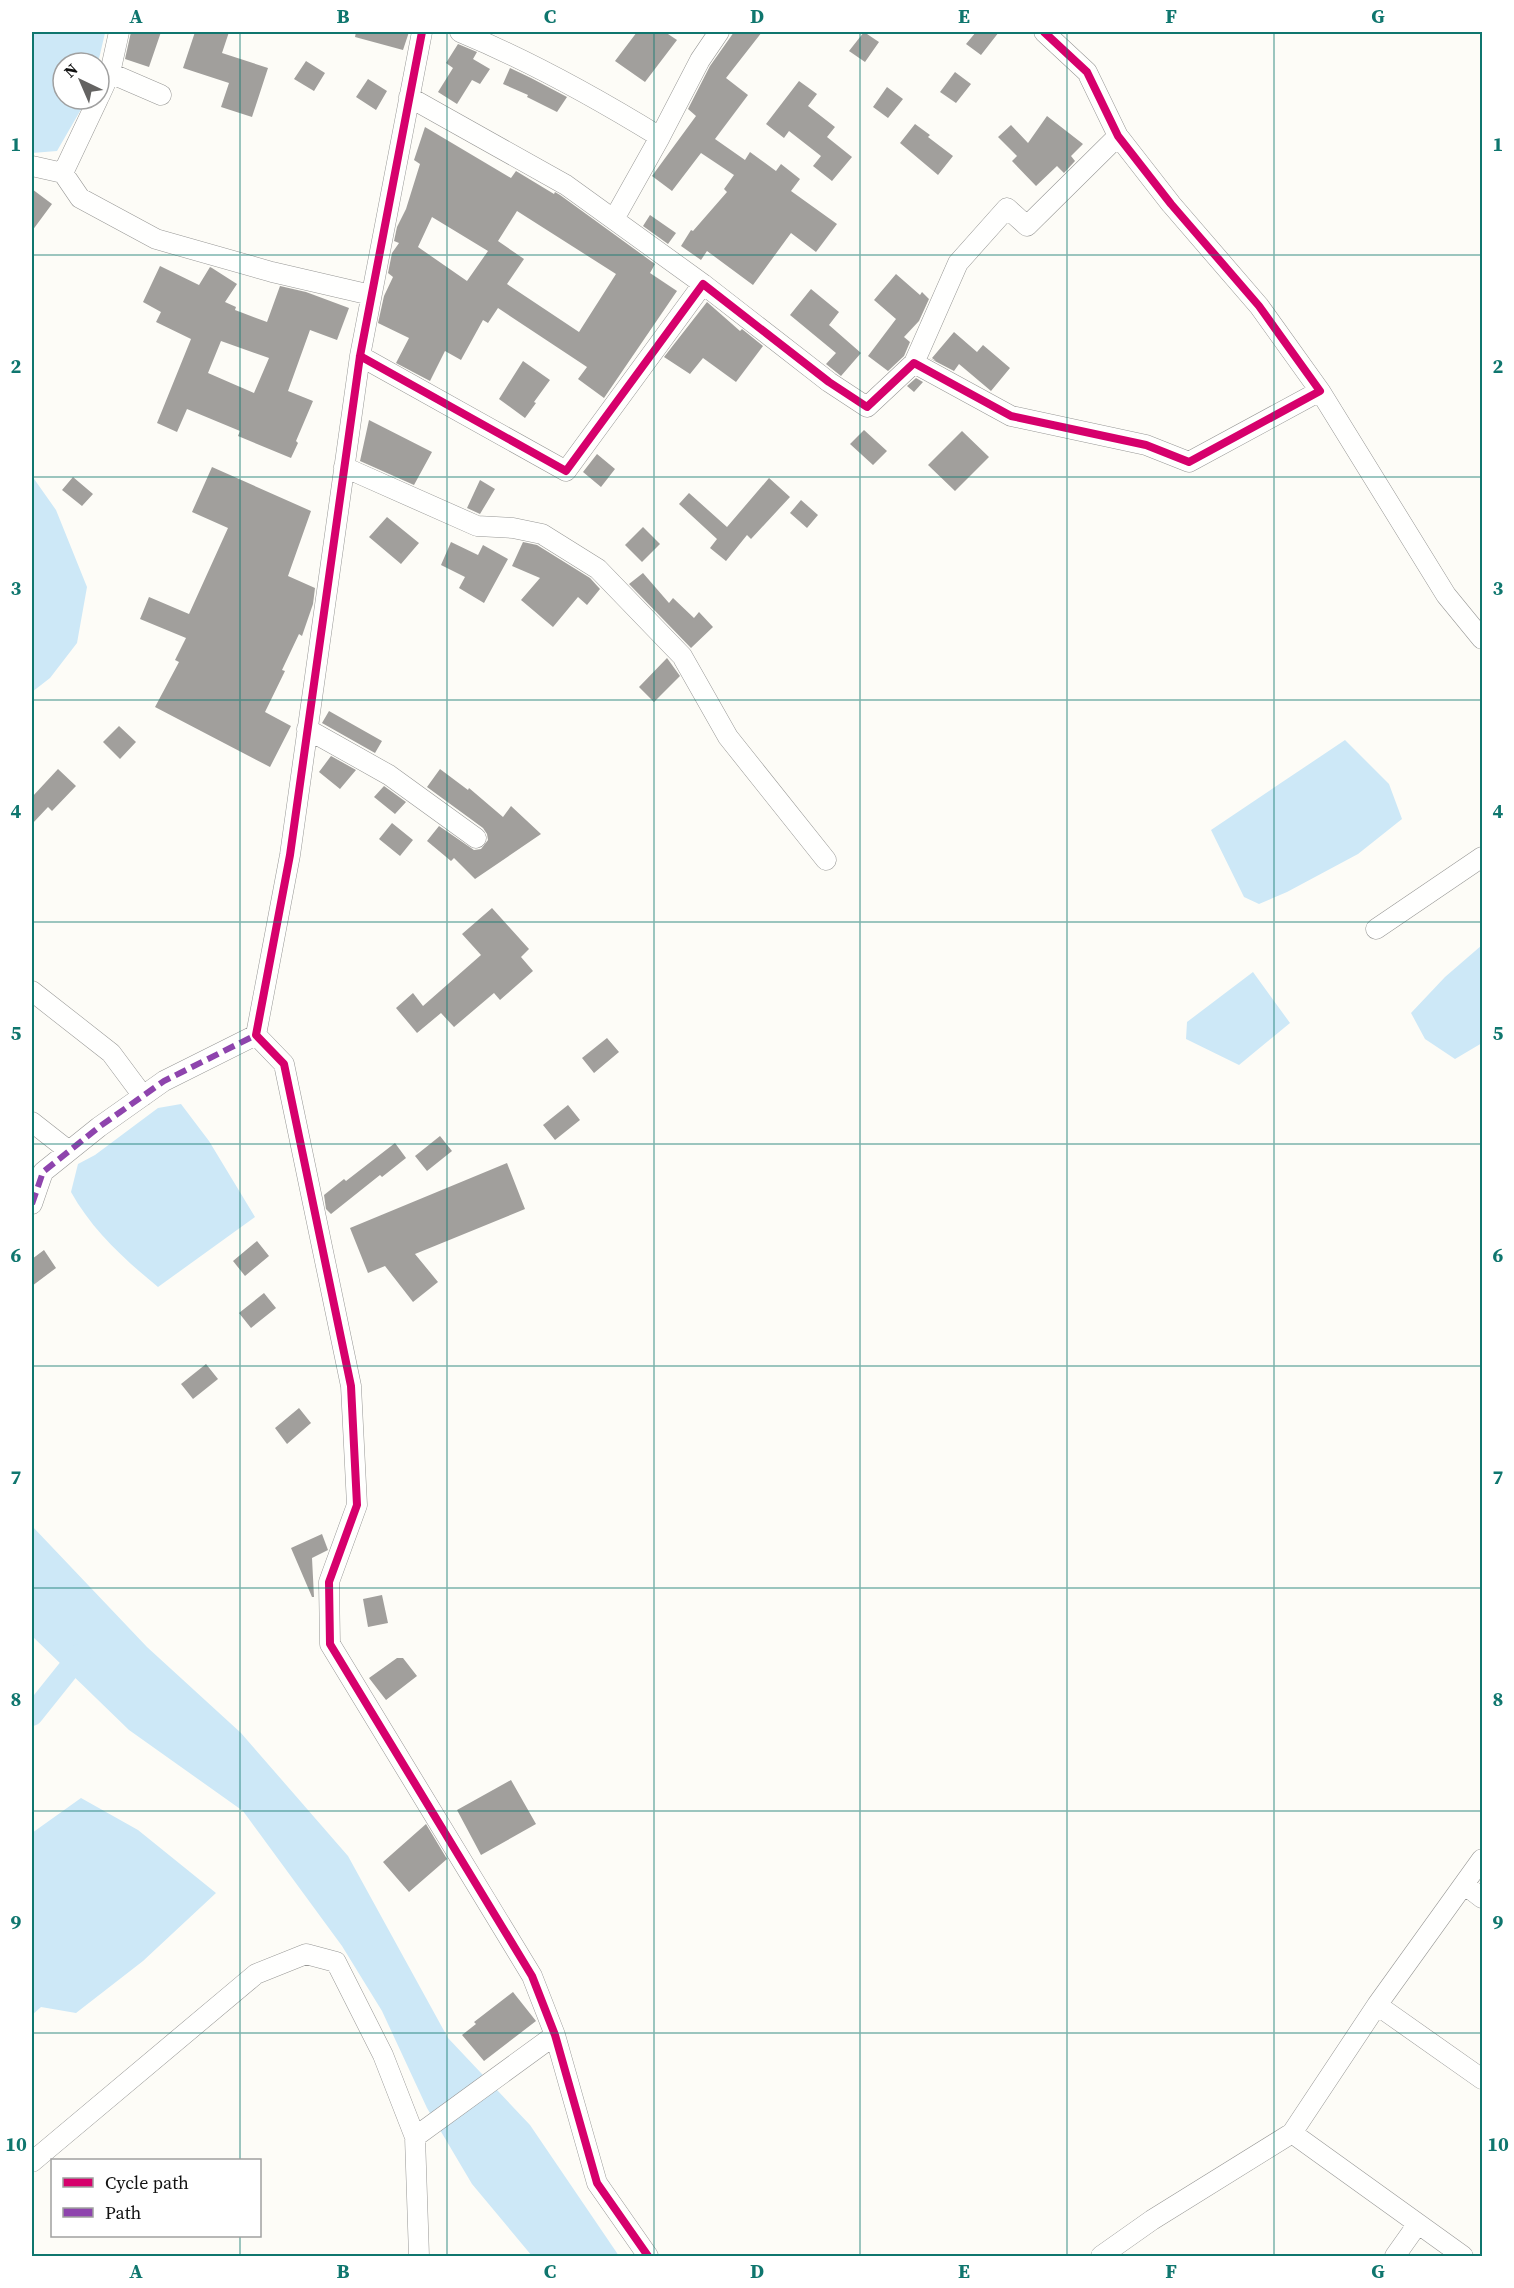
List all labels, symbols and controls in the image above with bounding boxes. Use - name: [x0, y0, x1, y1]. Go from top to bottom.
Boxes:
- text: A: [129, 2, 143, 30]
- text: B: [336, 2, 350, 30]
- text: C: [544, 2, 556, 30]
- text: D: [750, 2, 764, 30]
- text: E: [958, 2, 970, 30]
- text: F: [1165, 2, 1177, 30]
- text: G: [1371, 2, 1385, 30]
- north arrow: [51, 51, 111, 111]
- text: N: [59, 58, 83, 82]
- text: 1: [11, 130, 21, 158]
- text: 1: [1493, 130, 1503, 158]
- text: 2: [11, 352, 22, 380]
- text: 2: [1493, 352, 1504, 380]
- text: 3: [11, 574, 22, 602]
- text: 3: [1493, 574, 1504, 602]
- text: 4: [11, 797, 22, 825]
- text: 4: [1493, 797, 1504, 825]
- text: 5: [11, 1019, 22, 1047]
- text: 5: [1493, 1019, 1504, 1047]
- text: 6: [11, 1241, 22, 1269]
- text: 6: [1493, 1241, 1504, 1269]
- text: 7: [11, 1463, 22, 1491]
- text: 7: [1493, 1463, 1504, 1491]
- text: 8: [11, 1685, 21, 1713]
- text: 8: [1493, 1685, 1503, 1713]
- text: 9: [11, 1908, 22, 1936]
- text: 9: [1493, 1908, 1504, 1936]
- text: 10: [5, 2130, 27, 2158]
- text: 10: [1487, 2130, 1509, 2158]
- legend: [51, 2159, 261, 2237]
- text: Cycle path: [105, 2170, 189, 2195]
- text: Path: [105, 2200, 142, 2225]
- text: A: [129, 2257, 143, 2285]
- text: B: [336, 2257, 350, 2285]
- text: C: [544, 2257, 556, 2285]
- text: D: [750, 2257, 764, 2285]
- text: E: [958, 2257, 970, 2285]
- text: F: [1165, 2257, 1177, 2285]
- text: G: [1371, 2257, 1385, 2285]

